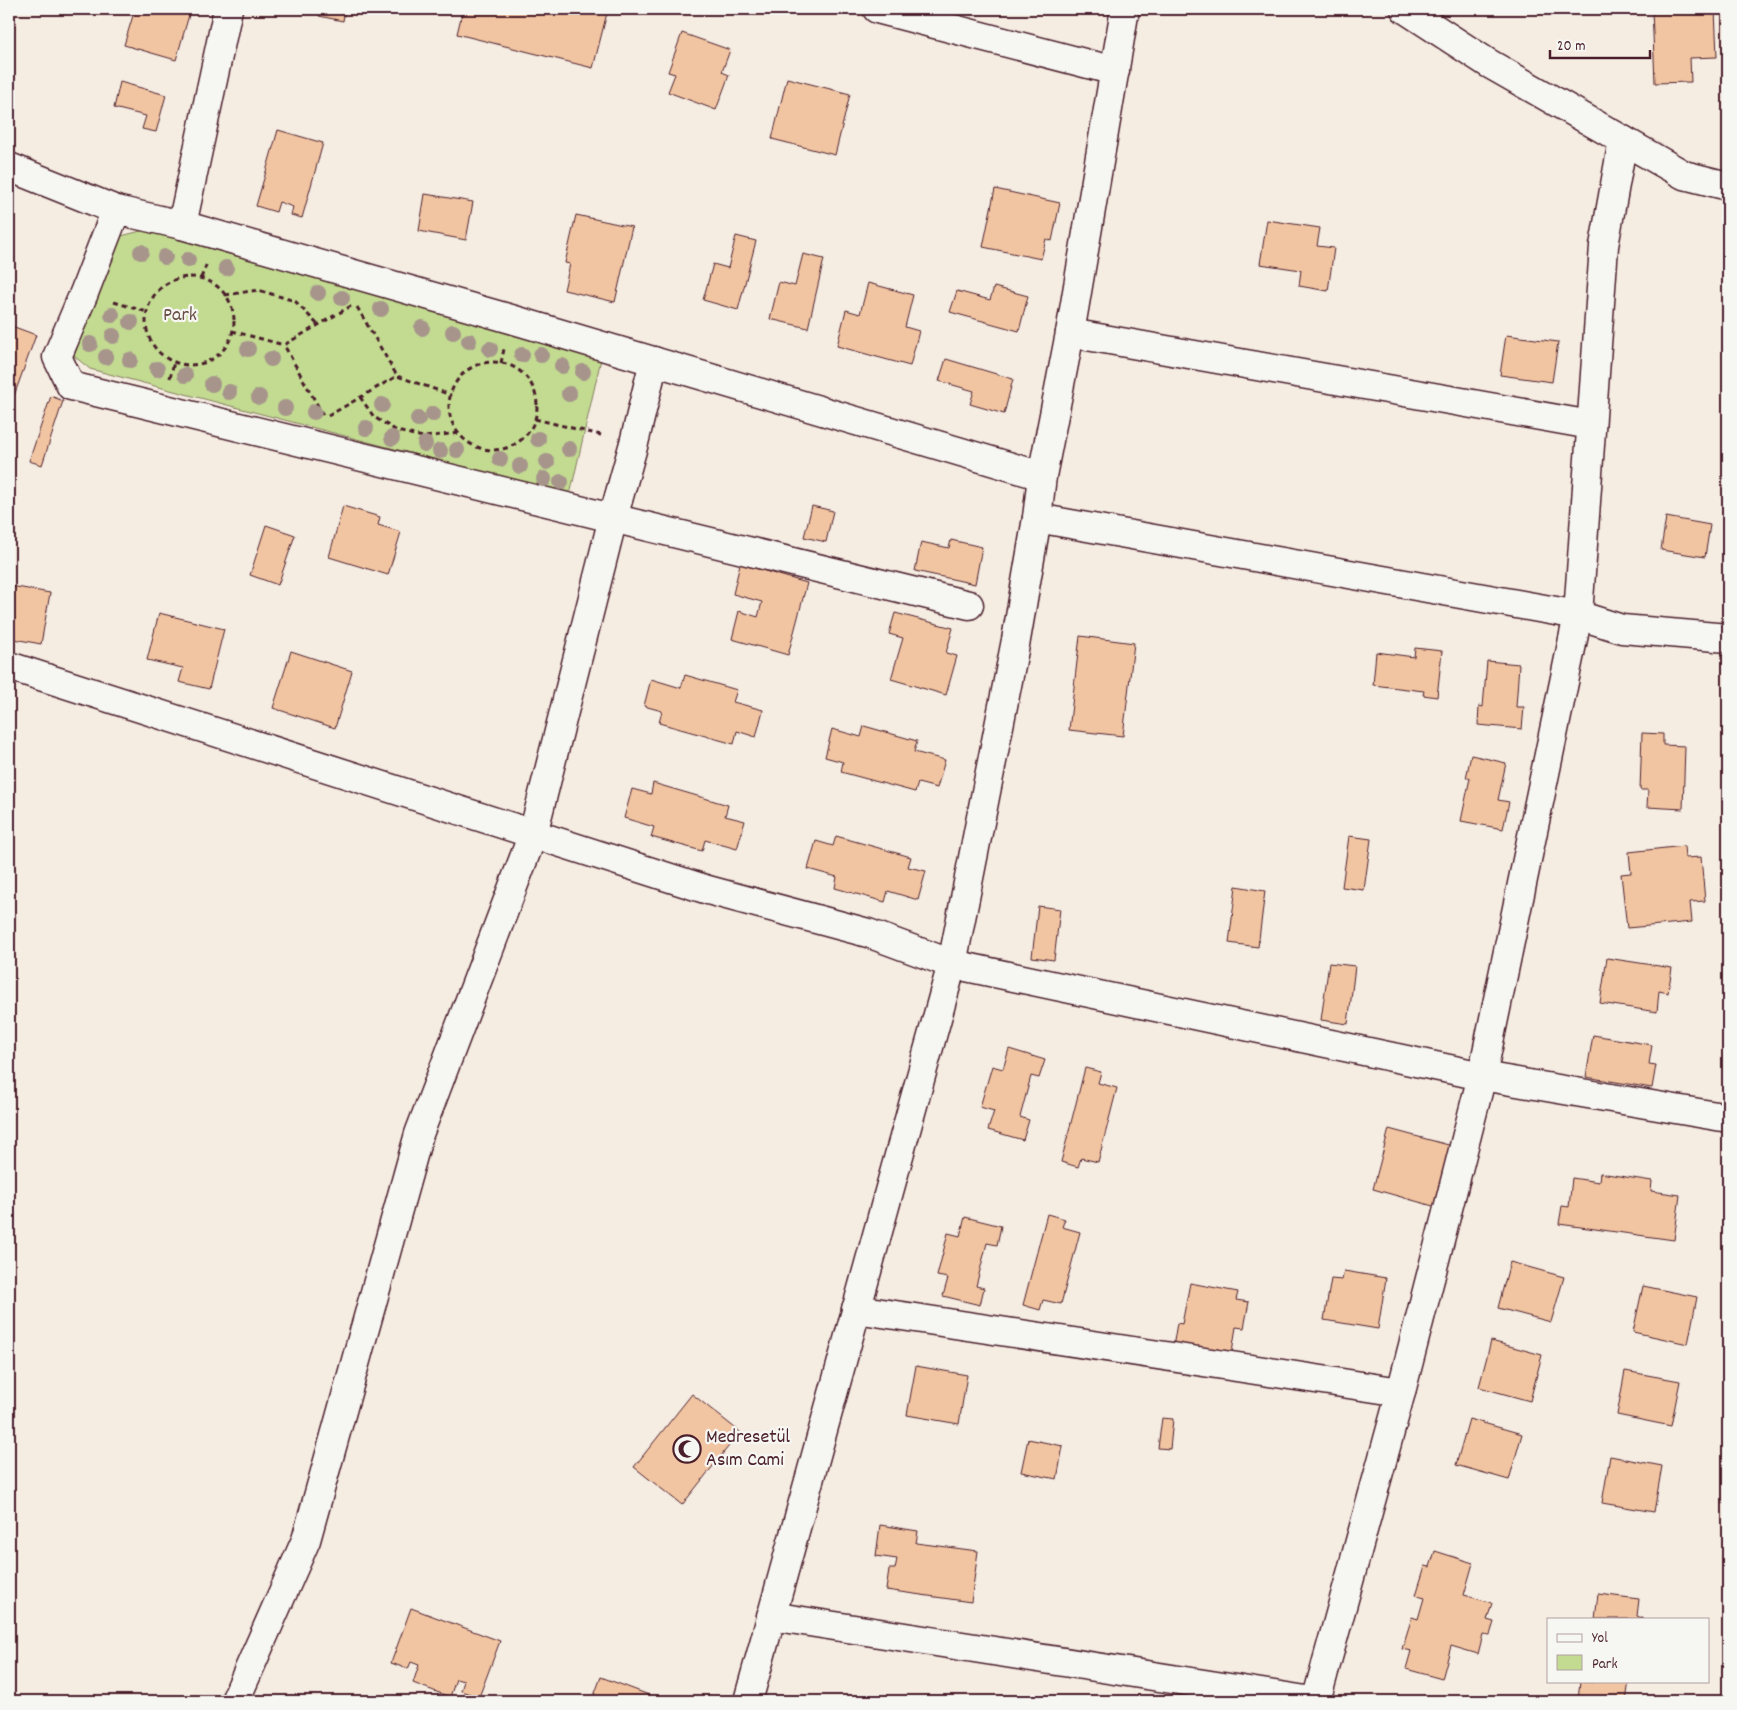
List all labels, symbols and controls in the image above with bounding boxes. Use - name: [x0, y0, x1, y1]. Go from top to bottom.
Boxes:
- scale bar: [1550, 28, 1650, 60]
- text: 20 m: [1557, 36, 1585, 58]
- park label: Park: [163, 302, 197, 330]
- place label: Medresetül Asım Cami: [706, 1424, 790, 1475]
- mosque icon: Medresetül Asım Cami: [672, 1434, 702, 1464]
- legend: [1547, 1618, 1710, 1682]
- text: Yol: [1592, 1628, 1608, 1650]
- text: Park: [1592, 1654, 1618, 1676]

